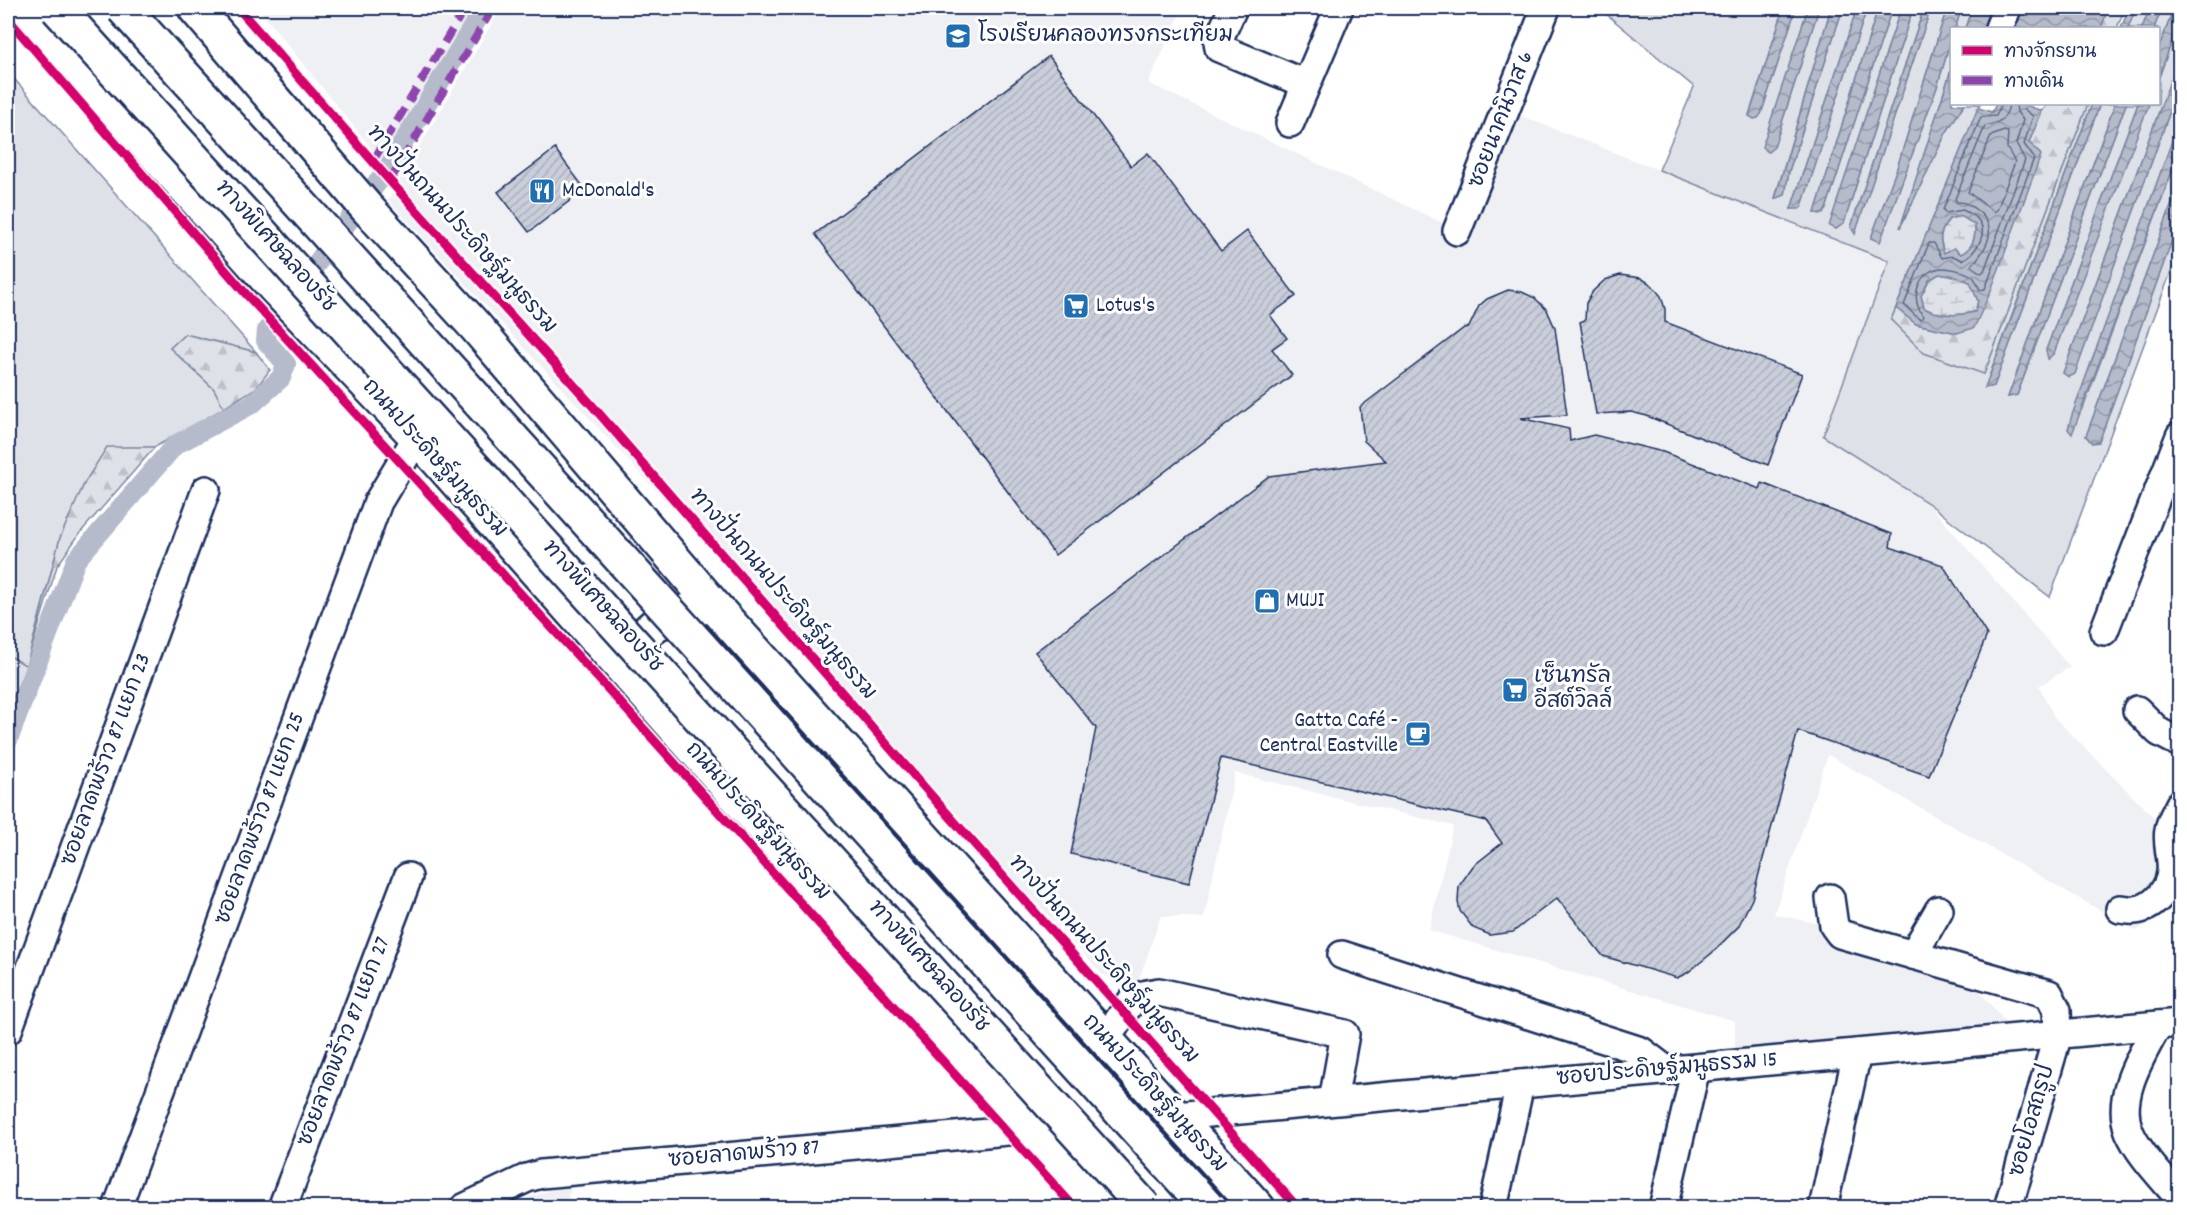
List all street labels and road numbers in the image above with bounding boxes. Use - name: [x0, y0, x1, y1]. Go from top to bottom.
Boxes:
- street label: ซอยนาคนิวาส 6: [1461, 47, 1542, 193]
- street label: ทางปั่นถนนประดิษฐ์มนูธรรม: [358, 114, 569, 341]
- street label: ทางพิเศษฉลองรัช: [207, 173, 344, 320]
- street label: ถนนประดิษฐ์มนูธรรม: [354, 371, 515, 545]
- street label: ทางปั่นถนนประดิษฐ์มนูธรรม: [681, 478, 888, 708]
- street label: ทางพิเศษฉลองรัช: [534, 533, 671, 680]
- street label: ซอยลาดพร้าว 87 แยก 23: [52, 649, 160, 870]
- street label: ซอยลาดพร้าว 87 แยก 25: [206, 708, 314, 930]
- street label: ถนนประดิษฐ์มนูธรรม: [677, 734, 838, 908]
- street label: ทางปั่นถนนประดิษฐ์มนูธรรม: [1000, 844, 1211, 1071]
- street label: ทางพิเศษฉลองรัช: [860, 893, 997, 1040]
- street label: ซอยลาดพร้าว 87 แยก 27: [289, 932, 399, 1151]
- street label: ถนนประดิษฐ์มนูธรรม: [1074, 1006, 1235, 1180]
- street label: ซอยประดิษฐ์มนูธรรม 15: [1555, 1043, 1779, 1095]
- street label: ซอยโอสถรูป: [2000, 1061, 2064, 1181]
- street label: ซอยลาดพร้าว 87: [667, 1131, 821, 1177]

